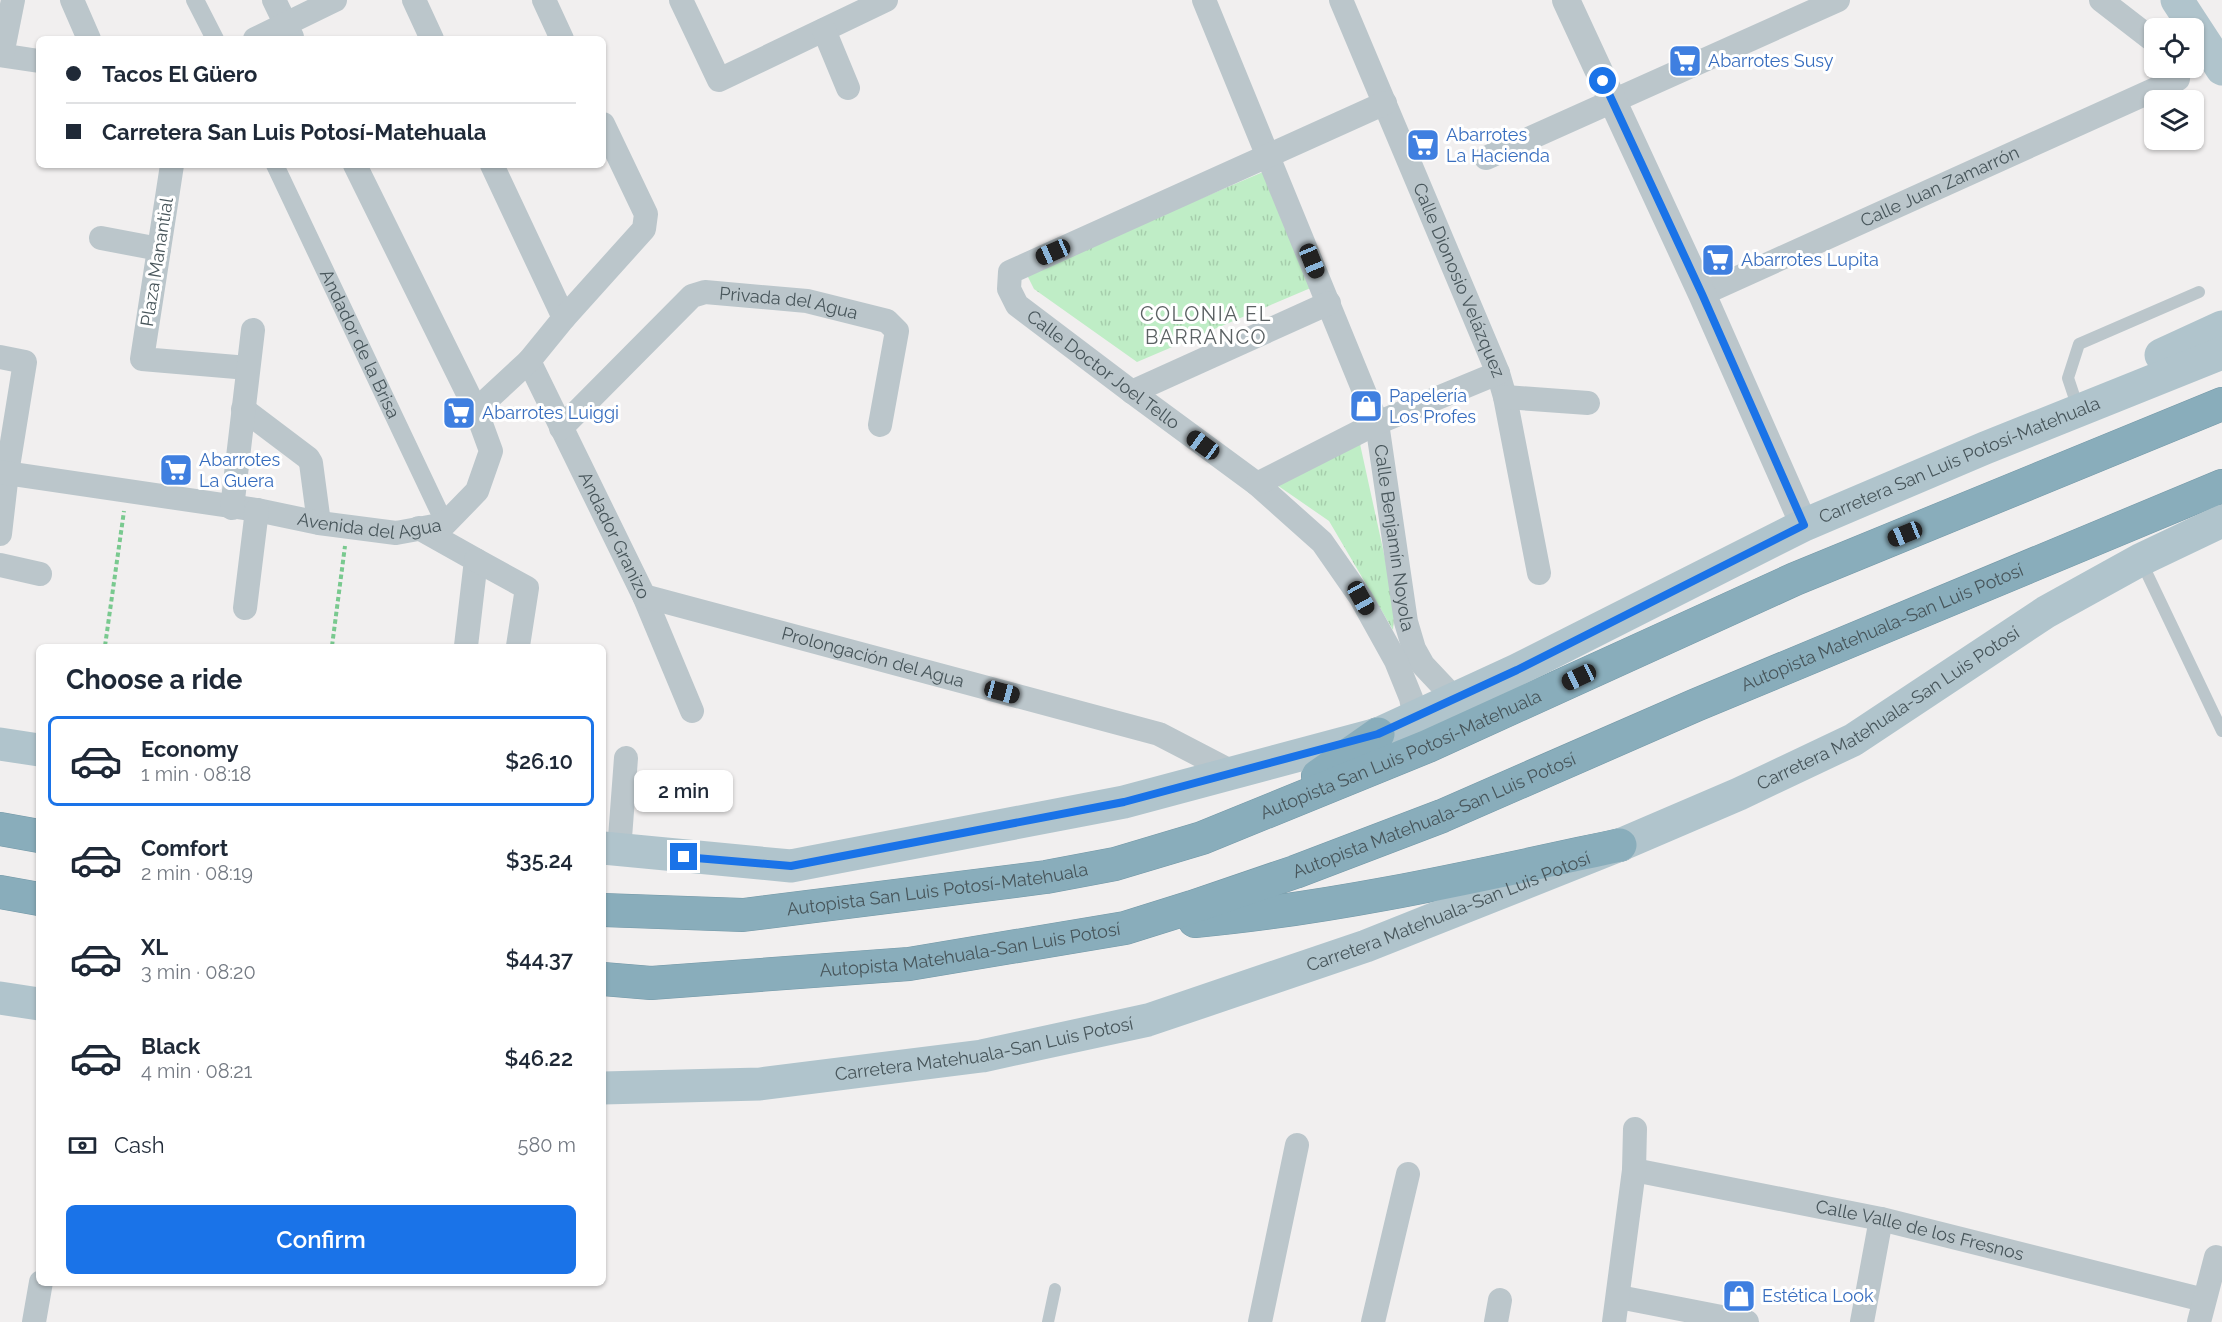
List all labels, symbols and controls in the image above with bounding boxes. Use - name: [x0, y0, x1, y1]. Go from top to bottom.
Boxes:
- map controls: [2144, 18, 2204, 150]
- button: locate: [2144, 18, 2204, 78]
- supermarket icon: Abarrotes Susy: [1667, 43, 1703, 79]
- place label: Abarrotes Susy: [1708, 50, 1834, 71]
- text: Tacos El Güero: [102, 61, 257, 87]
- route start: [1589, 67, 1616, 94]
- button: layers: [2144, 90, 2204, 150]
- text: Carretera San Luis Potosí-Matehuala: [102, 119, 486, 145]
- place label: Abarrotes La Hacienda: [1446, 124, 1550, 166]
- supermarket icon: Abarrotes La Hacienda: [1405, 127, 1441, 163]
- street label: Calle Juan Zamarrón: [1857, 141, 2022, 231]
- street label: Calle Dionosio Velázquez: [1409, 179, 1510, 381]
- street label: Plaza Manantial: [136, 196, 177, 328]
- car: [1033, 236, 1073, 268]
- car: [1297, 241, 1327, 281]
- supermarket icon: Abarrotes Lupita: [1700, 242, 1736, 278]
- place label: Abarrotes Lupita: [1741, 249, 1879, 270]
- street label: Andador de la Brisa: [316, 266, 404, 422]
- street label: Privada del Agua: [718, 282, 860, 323]
- district label: COLONIA EL BARRANCO: [1140, 302, 1272, 349]
- street label: Calle Doctor Joel Tello: [1023, 305, 1184, 434]
- place label: Papelería Los Profes: [1389, 385, 1476, 427]
- shop icon: Papelería Los Profes: [1348, 388, 1384, 424]
- street label: Carretera San Luis Potosí-Matehuala: [1816, 392, 2103, 527]
- supermarket icon: Abarrotes Luiggi: [441, 395, 477, 431]
- place label: Abarrotes Luiggi: [482, 402, 619, 423]
- car: [1183, 427, 1223, 463]
- street label: Calle Benjamín Noyola: [1370, 443, 1419, 634]
- place label: Abarrotes La Guera: [199, 449, 280, 491]
- supermarket icon: Abarrotes La Guera: [158, 452, 194, 488]
- street label: Andador Granizo: [575, 468, 655, 602]
- street label: Avenida del Agua: [296, 508, 443, 543]
- car: [1885, 519, 1925, 549]
- street label: Autopista Matehuala-San Luis Potosí: [1738, 559, 2026, 695]
- car: [1344, 578, 1378, 618]
- street label: Prolongación del Agua: [779, 622, 967, 691]
- street label: Carretera Matehuala-San Luis Potosí: [1753, 622, 2023, 794]
- car: [1559, 661, 1599, 693]
- text: Choose a ride: [66, 664, 242, 695]
- car: [982, 679, 1022, 705]
- street label: Autopista San Luis Potosí-Matehuala: [1257, 685, 1544, 823]
- icon: car: [69, 734, 123, 788]
- text: Economy: [141, 736, 239, 762]
- text: $26.10: [505, 748, 573, 774]
- street label: Autopista Matehuala-San Luis Potosí: [1289, 748, 1579, 882]
- text: 1 min · 08:18: [141, 762, 251, 786]
- callout: 2 min: [634, 770, 734, 812]
- text: 2 min: [658, 779, 709, 803]
- icon: car: [69, 833, 123, 887]
- text: Comfort: [141, 835, 228, 861]
- route end: [670, 843, 697, 870]
- text: $35.24: [506, 847, 573, 873]
- street label: Carretera Matehuala-San Luis Potosí: [1304, 847, 1593, 975]
- street label: Autopista San Luis Potosí-Matehuala: [785, 858, 1090, 919]
- text: 2 min · 08:19: [141, 861, 253, 885]
- street label: Autopista Matehuala-San Luis Potosí: [819, 918, 1122, 981]
- icon: car: [69, 932, 123, 986]
- text: XL: [141, 934, 168, 960]
- text: $44.37: [506, 946, 573, 972]
- text: 3 min · 08:20: [141, 960, 256, 984]
- street label: Carretera Matehuala-San Luis Potosí: [834, 1013, 1135, 1084]
- icon: car: [69, 1031, 123, 1085]
- text: Black: [141, 1033, 200, 1059]
- text: $46.22: [505, 1045, 573, 1071]
- text: 4 min · 08:21: [141, 1059, 252, 1083]
- icon: cash: [66, 1129, 99, 1162]
- text: Cash: [114, 1132, 165, 1158]
- text: 580 m: [518, 1133, 576, 1157]
- street label: Calle Valle de los Fresnos: [1814, 1195, 2026, 1264]
- button: Confirm: [66, 1205, 576, 1274]
- shop icon: Estética Look: [1721, 1278, 1757, 1314]
- place label: Estética Look: [1762, 1285, 1874, 1306]

